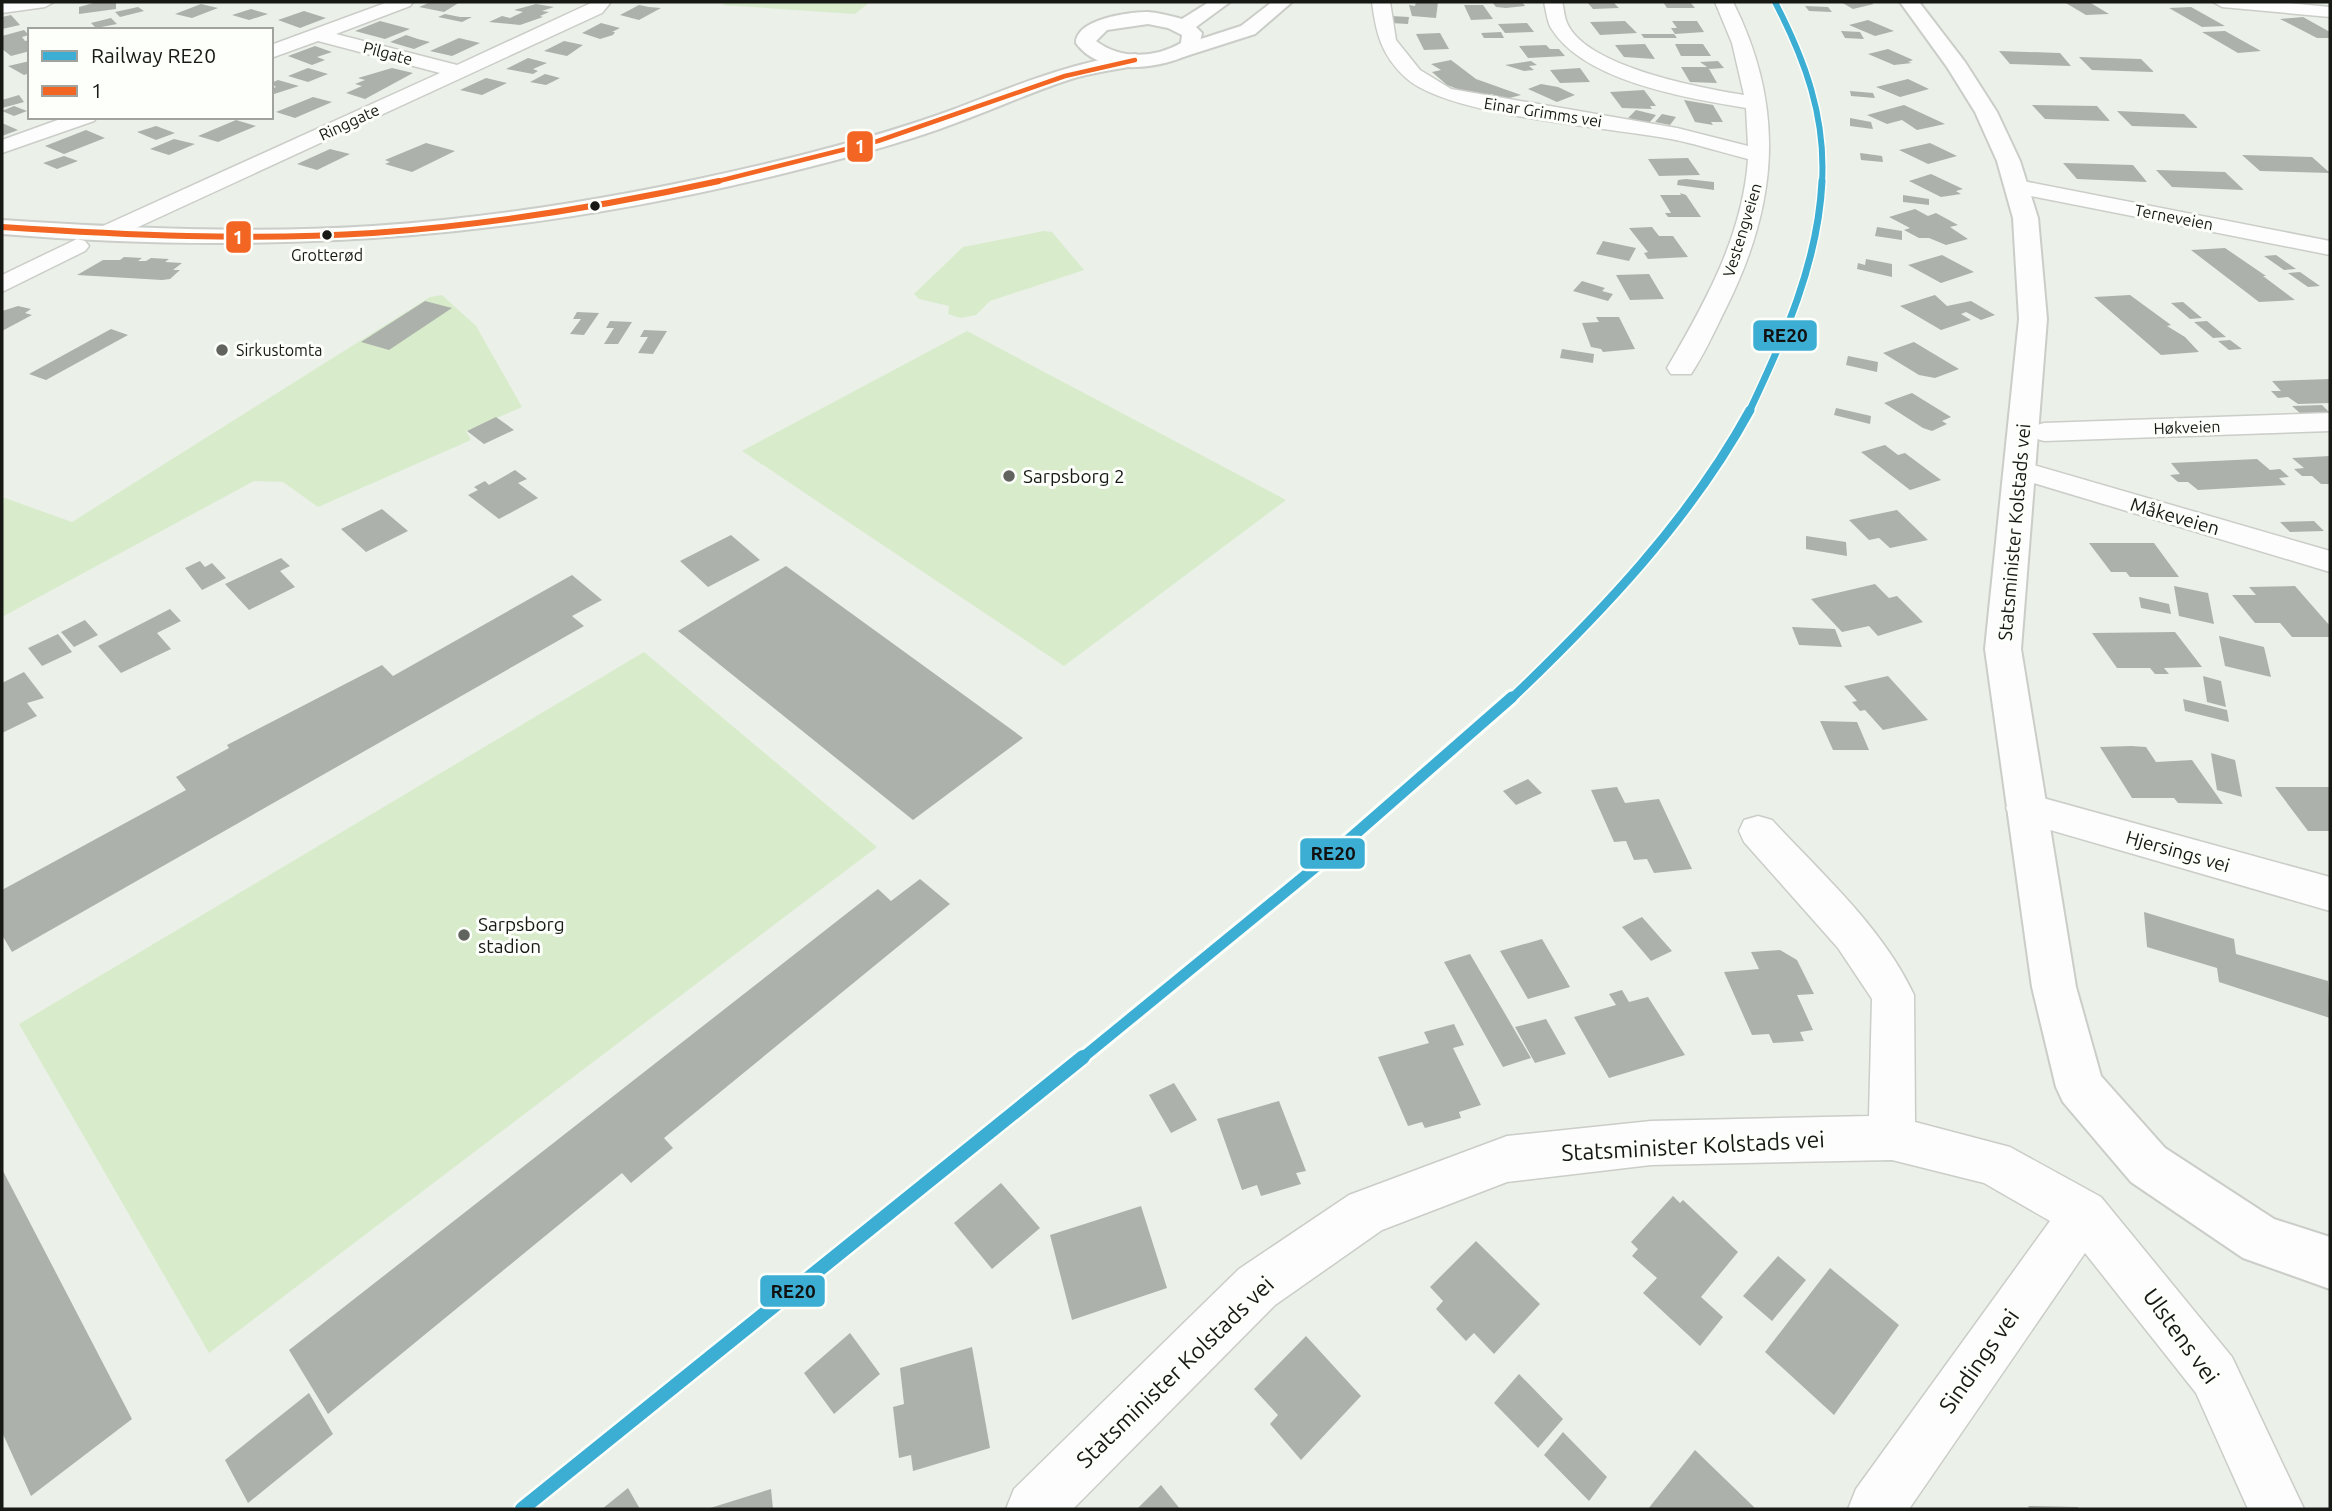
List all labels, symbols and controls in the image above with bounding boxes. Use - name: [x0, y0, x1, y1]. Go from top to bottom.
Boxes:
- legend: [28, 28, 273, 119]
- street label: Pilgate: [361, 38, 415, 68]
- text: Railway RE20: [91, 43, 216, 67]
- text: 1: [91, 78, 103, 102]
- street label: Einar Grimms vei: [1483, 94, 1603, 130]
- street label: Ringgate: [316, 100, 382, 144]
- line badge: 1: [846, 130, 874, 163]
- text: 1: [855, 135, 865, 157]
- street label: Vestengveien: [1719, 181, 1765, 279]
- unlabelled marker: [588, 199, 602, 213]
- street label: Terneveien: [2133, 201, 2215, 233]
- line badge: 1: [225, 220, 252, 254]
- text: 1: [233, 226, 243, 248]
- marker: Grotterød: [320, 228, 334, 242]
- place label: Grotterød: [291, 246, 363, 264]
- line badge: RE20: [1752, 319, 1818, 352]
- text: RE20: [1762, 324, 1808, 346]
- place label: Sirkustomta: [236, 341, 322, 359]
- marker: Sirkustomta: [214, 342, 230, 358]
- street label: Høkveien: [2153, 417, 2221, 437]
- street label: Statsminister Kolstads vei: [1994, 422, 2034, 642]
- place label: Sarpsborg 2: [1023, 465, 1125, 487]
- marker: Sarpsborg 2: [1001, 468, 1017, 484]
- street label: Måkeveien: [2128, 493, 2222, 539]
- street label: Hjersings vei: [2123, 826, 2233, 876]
- line badge: RE20: [1299, 837, 1366, 870]
- text: RE20: [1310, 842, 1356, 864]
- place label: Sarpsborg stadion: [478, 913, 565, 957]
- marker: Sarpsborg stadion: [456, 927, 472, 943]
- street label: Statsminister Kolstads vei: [1561, 1126, 1825, 1165]
- street label: Statsminister Kolstads vei: [1071, 1271, 1278, 1472]
- line badge: RE20: [759, 1274, 826, 1308]
- text: RE20: [770, 1280, 816, 1302]
- street label: Ulstens vei: [2139, 1283, 2224, 1388]
- street label: Sindings vei: [1934, 1304, 2023, 1417]

